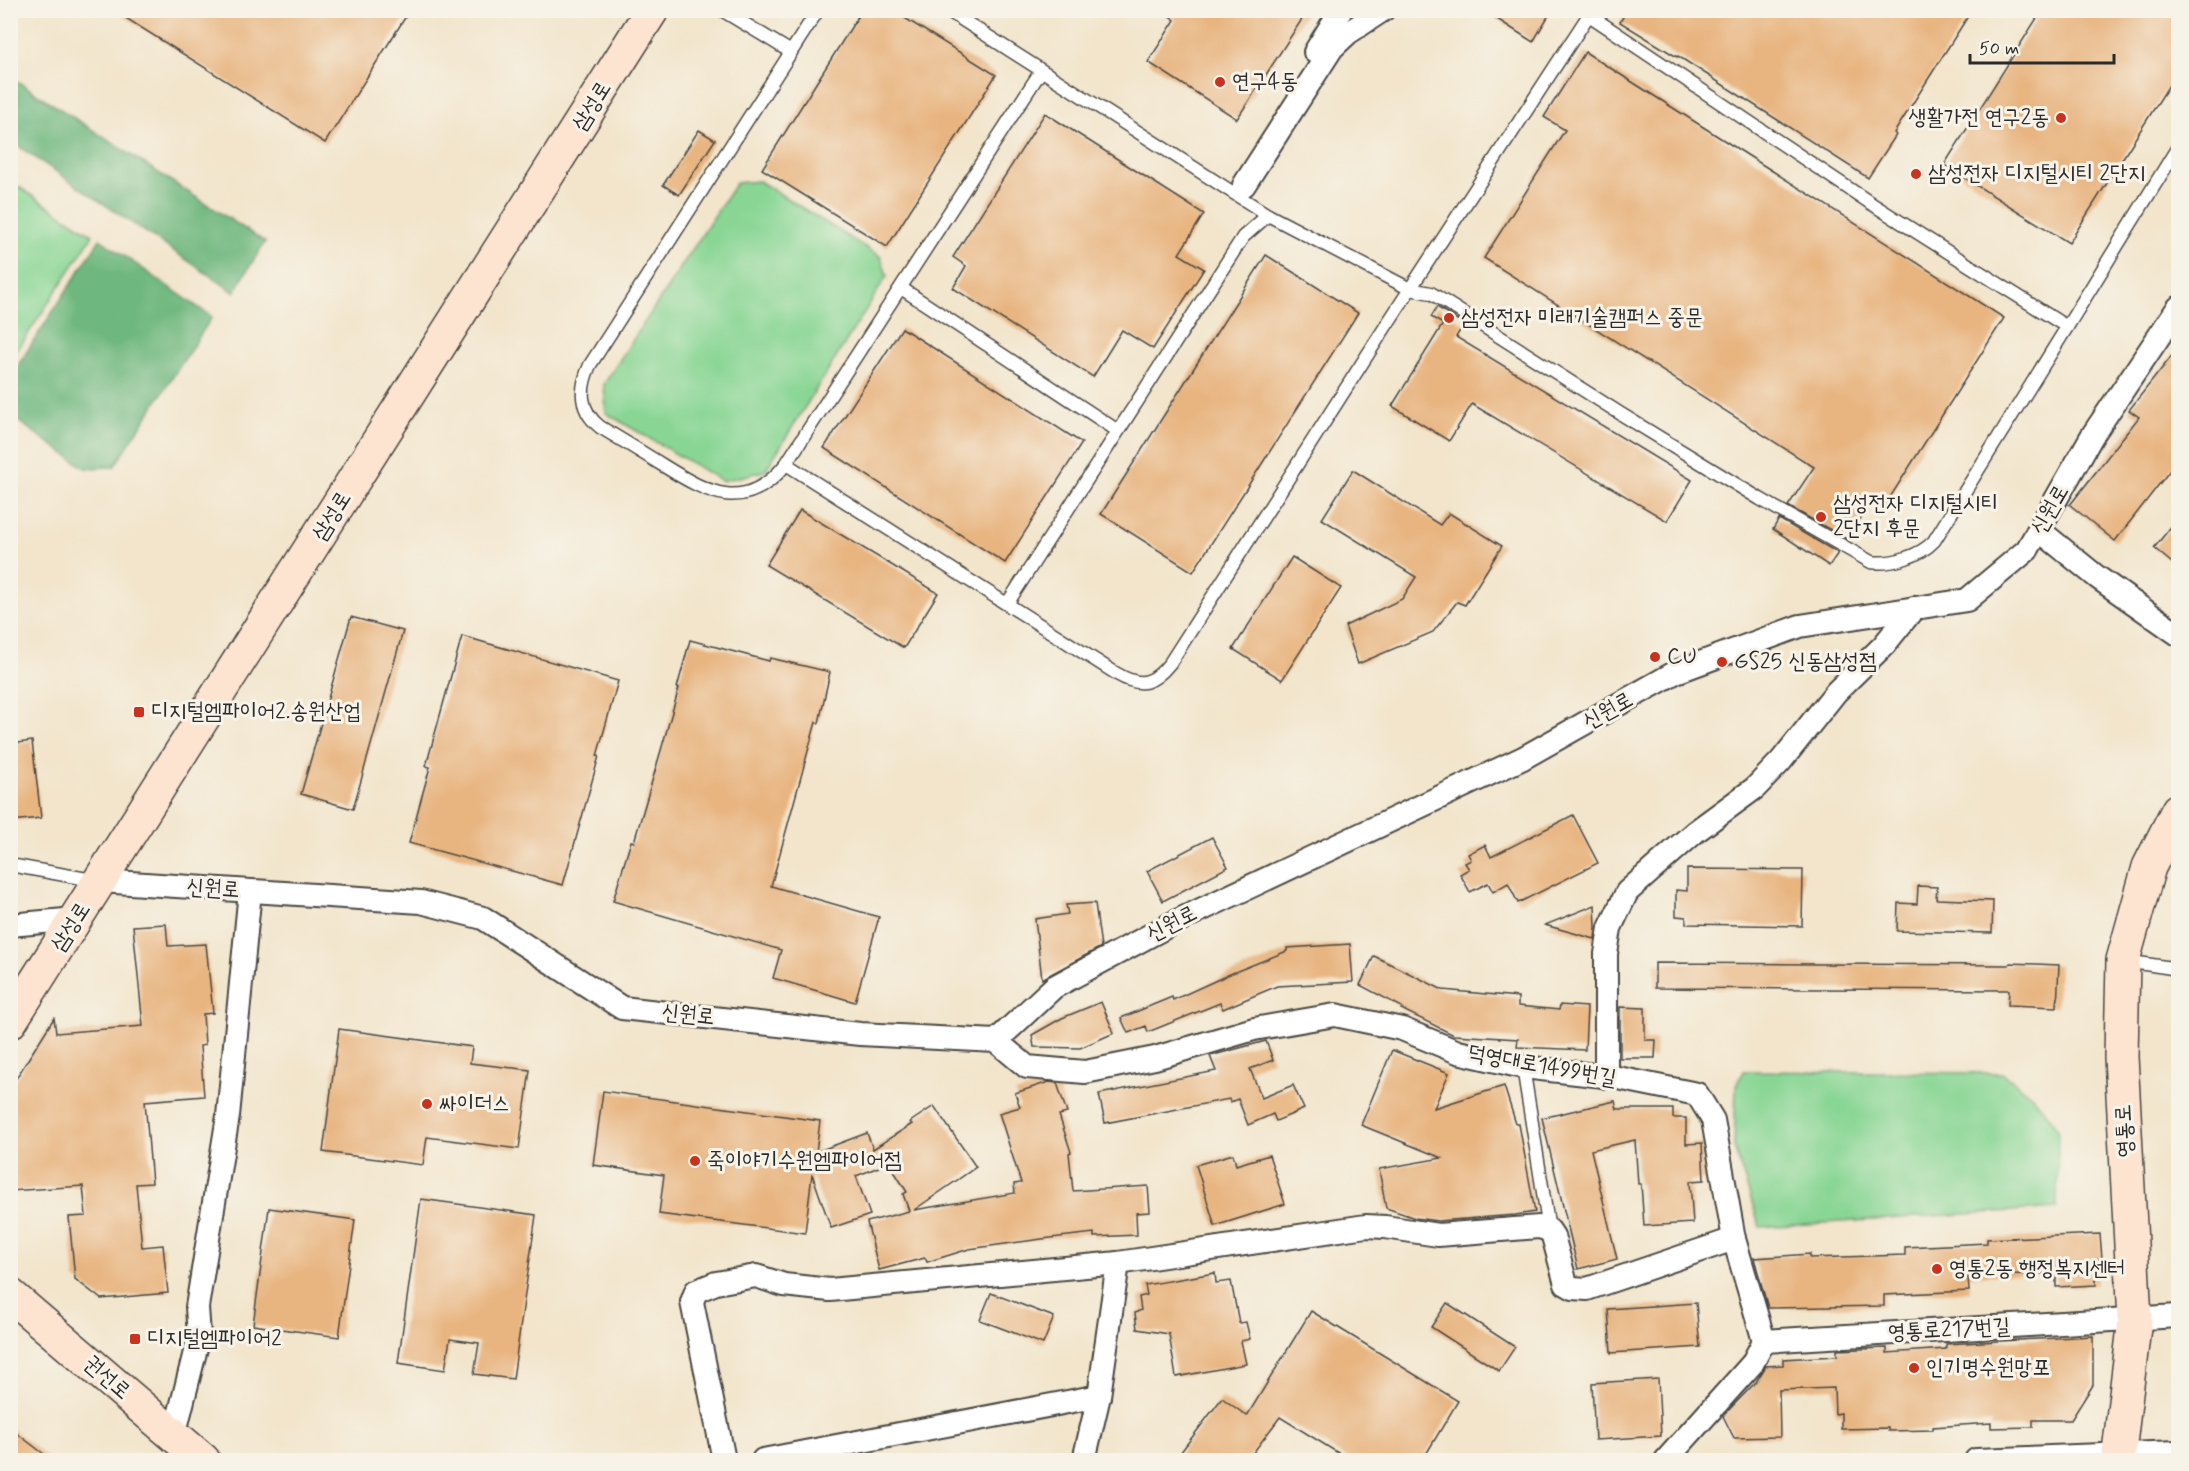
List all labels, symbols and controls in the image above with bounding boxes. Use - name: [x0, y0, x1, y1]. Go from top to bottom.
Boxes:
- scale bar: [1970, 27, 2114, 65]
- text: 50 m: [1979, 37, 2019, 61]
- place label: 연구4동: [1232, 68, 1298, 96]
- marker: 연구4동: [1213, 75, 1227, 89]
- street label: 삼성로: [566, 76, 618, 136]
- place label: 생활가전 연구2동: [1908, 104, 2049, 132]
- marker: 생활가전 연구2동: [2054, 111, 2068, 125]
- place label: 삼성전자 디지털시티 2단지: [1928, 160, 2145, 188]
- marker: 삼성전자 디지털시티 2단지: [1909, 167, 1923, 181]
- place label: 삼성전자 미래기술캠퍼스 중문: [1461, 304, 1703, 332]
- marker: 삼성전자 미래기술캠퍼스 중문: [1442, 311, 1456, 325]
- street label: 신원로: [2025, 480, 2075, 540]
- street label: 삼성로: [306, 486, 358, 546]
- place label: 삼성전자 디지털시티 2단지 후문: [1833, 490, 1998, 543]
- marker: 삼성전자 디지털시티 2단지 후문: [1814, 510, 1828, 524]
- place label: CU: [1667, 643, 1697, 671]
- place label: GS25 신동삼성점: [1734, 648, 1877, 676]
- marker: CU: [1648, 650, 1662, 664]
- marker: GS25 신동삼성점: [1715, 655, 1729, 669]
- street label: 신원로: [1578, 686, 1638, 736]
- place label: 디지털엠파이어2.송원산업: [151, 698, 361, 726]
- marker: 디지털엠파이어2.송원산업: [132, 705, 146, 719]
- street label: 신원로: [186, 873, 240, 905]
- street label: 삼성로: [45, 897, 97, 957]
- street label: 신원로: [1142, 899, 1202, 949]
- street label: 신원로: [660, 998, 716, 1032]
- street label: 덕영대로1499번길: [1465, 1039, 1619, 1093]
- place label: 싸이더스: [439, 1090, 510, 1118]
- marker: 싸이더스: [420, 1097, 434, 1111]
- street label: 영통로: [2110, 1104, 2140, 1158]
- place label: 죽이야기수원엠파이어점: [707, 1147, 902, 1175]
- marker: 죽이야기수원엠파이어점: [688, 1154, 702, 1168]
- place label: 영통2동 행정복지센터: [1949, 1255, 2125, 1283]
- marker: 영통2동 행정복지센터: [1930, 1262, 1944, 1276]
- street label: 영통로217번길: [1887, 1313, 2011, 1347]
- place label: 디지털엠파이어2: [147, 1325, 282, 1353]
- marker: 디지털엠파이어2: [128, 1332, 142, 1346]
- street label: 권선로: [78, 1350, 136, 1406]
- place label: 인기명수원망포: [1926, 1354, 2050, 1382]
- marker: 인기명수원망포: [1907, 1361, 1921, 1375]

